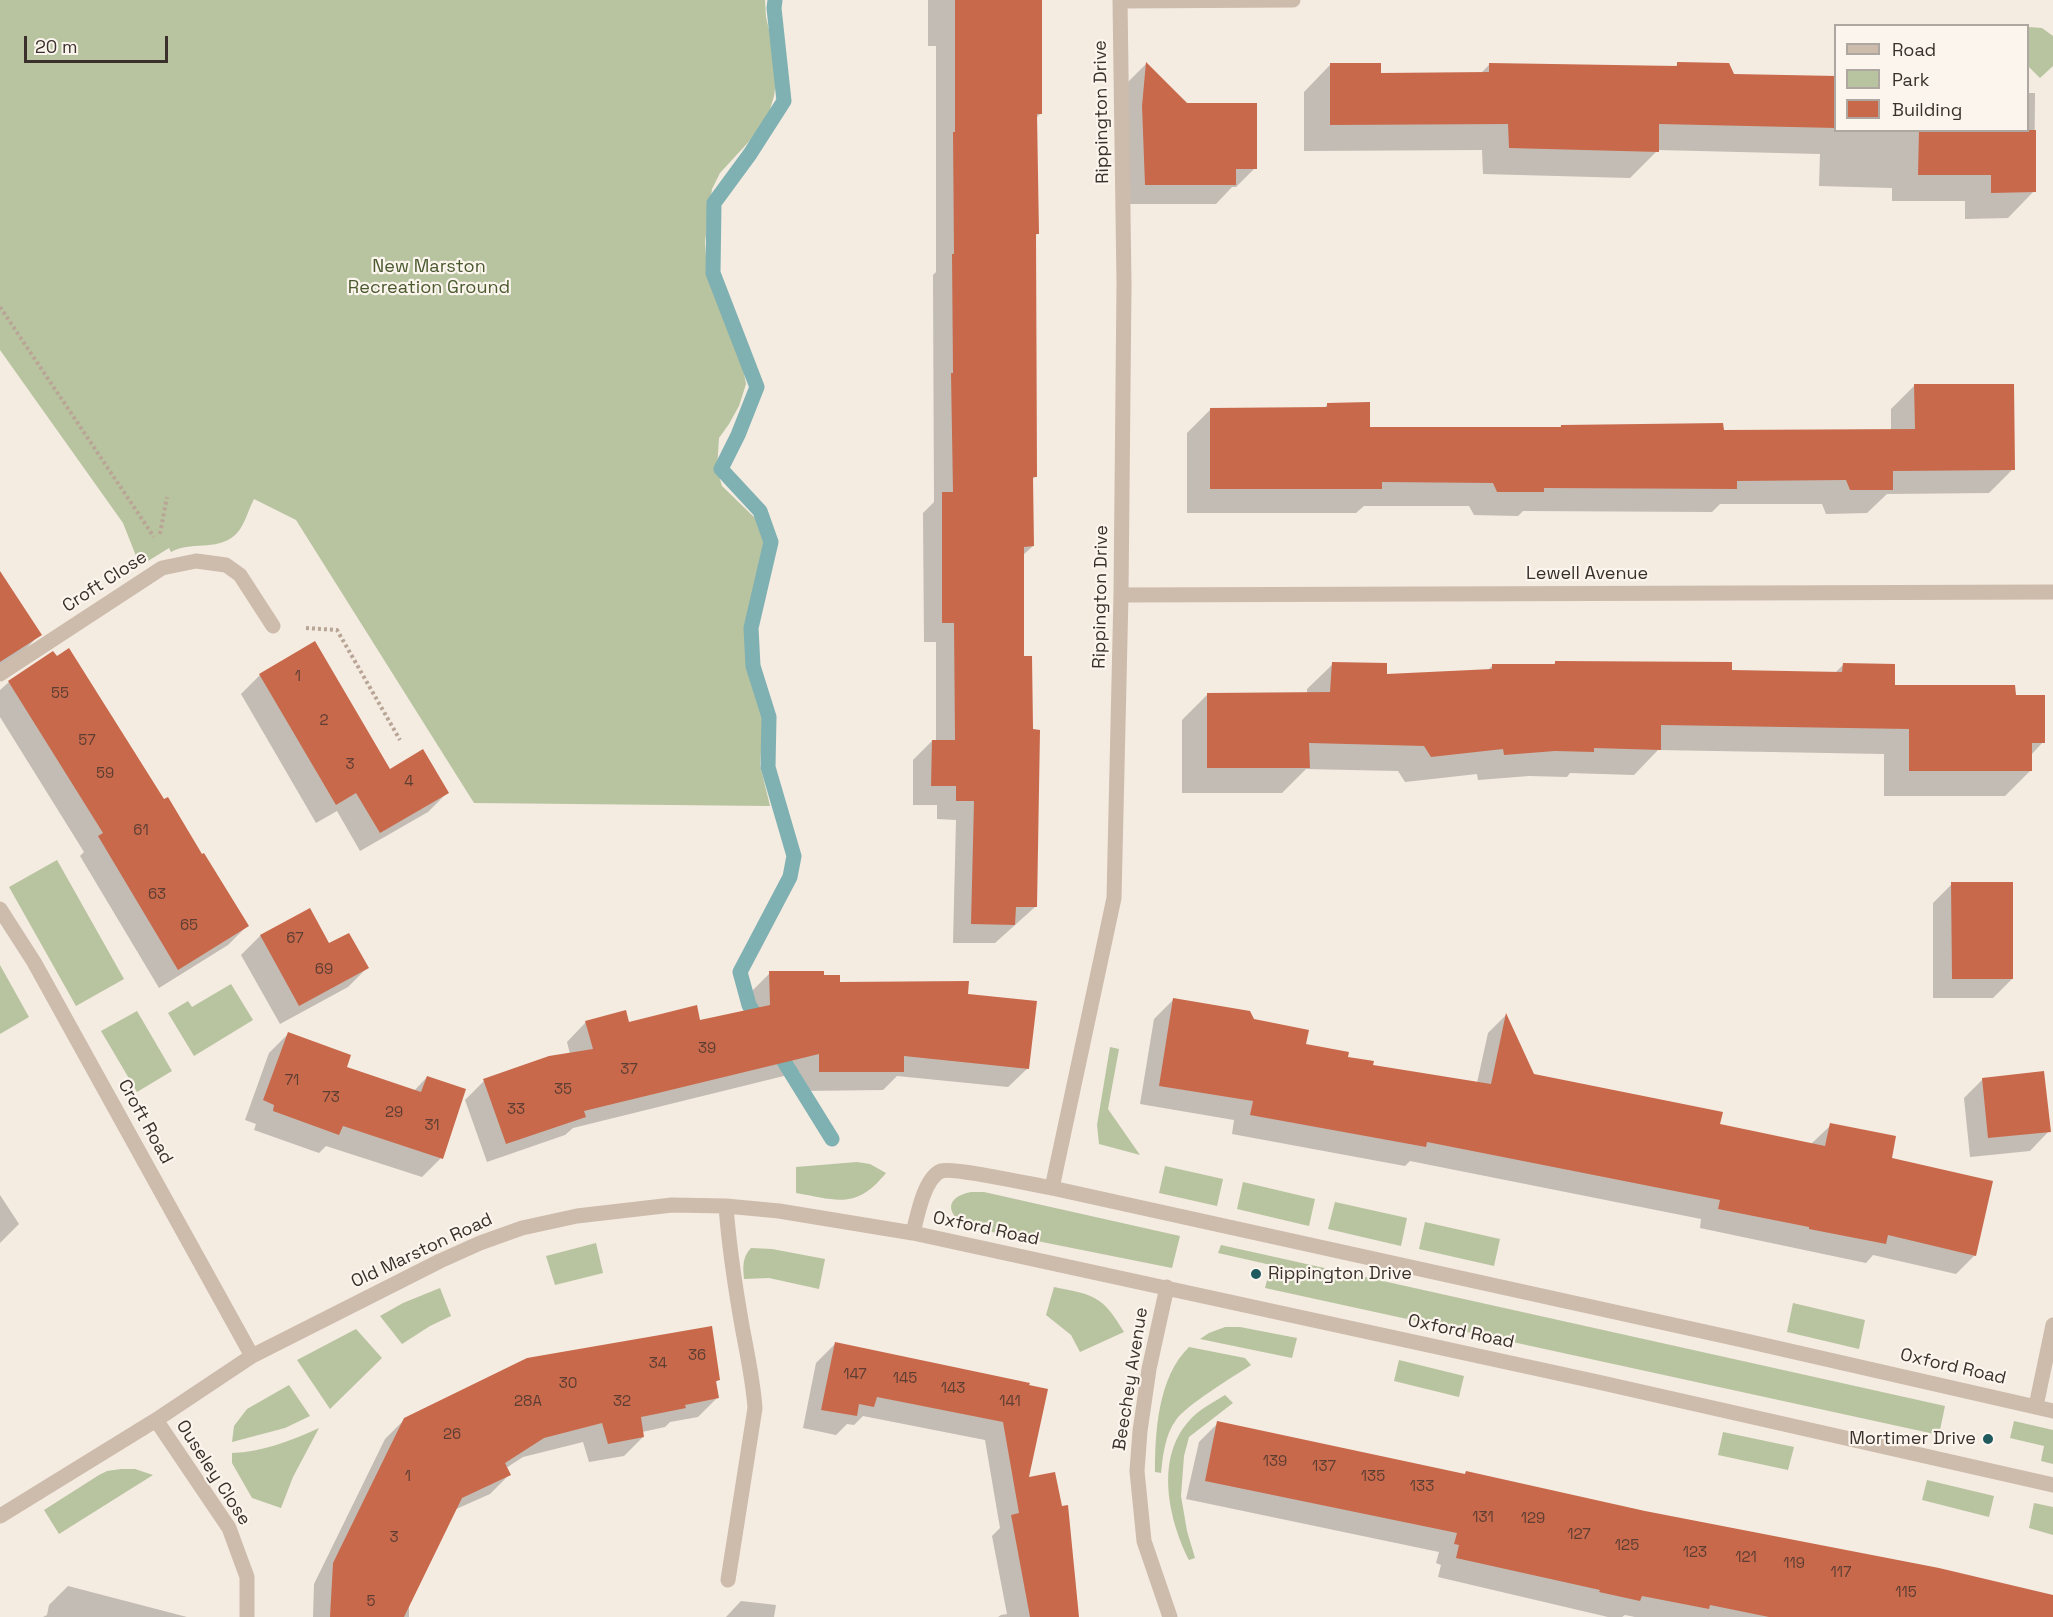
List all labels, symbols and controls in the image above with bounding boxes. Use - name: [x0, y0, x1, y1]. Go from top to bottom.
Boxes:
- scale bar: [27, 24, 171, 62]
- legend: [1834, 24, 2029, 132]
- text: 20 m: [35, 35, 78, 58]
- text: Road: [1892, 38, 1936, 61]
- street label: Rippington Drive: [1090, 40, 1114, 184]
- text: Park: [1892, 68, 1929, 91]
- text: Building: [1892, 98, 1962, 121]
- park label: New Marston Recreation Ground: [348, 256, 510, 298]
- street label: Rippington Drive: [1089, 525, 1113, 669]
- street label: Croft Close: [59, 547, 151, 617]
- street label: Lewell Avenue: [1526, 563, 1648, 585]
- house number: 1: [295, 668, 301, 686]
- house number: 55: [51, 685, 69, 703]
- house number: 2: [319, 712, 329, 730]
- house number: 57: [78, 732, 96, 750]
- house number: 3: [345, 756, 355, 774]
- house number: 59: [96, 765, 114, 783]
- house number: 4: [404, 773, 414, 791]
- house number: 61: [133, 822, 149, 840]
- house number: 63: [148, 886, 166, 904]
- house number: 65: [180, 917, 198, 935]
- house number: 67: [286, 930, 304, 948]
- house number: 69: [315, 961, 333, 979]
- house number: 39: [698, 1040, 716, 1058]
- house number: 37: [620, 1061, 638, 1079]
- house number: 71: [285, 1072, 299, 1090]
- street label: Croft Road: [113, 1076, 177, 1168]
- house number: 35: [554, 1081, 572, 1099]
- house number: 73: [322, 1089, 340, 1107]
- house number: 33: [507, 1101, 525, 1119]
- house number: 29: [385, 1104, 403, 1122]
- house number: 31: [424, 1117, 440, 1135]
- street label: Oxford Road: [931, 1207, 1041, 1251]
- street label: Old Marston Road: [348, 1209, 496, 1293]
- place label: Rippington Drive: [1268, 1263, 1412, 1285]
- marker: Rippington Drive: [1249, 1267, 1263, 1281]
- street label: Beechey Avenue: [1109, 1306, 1153, 1452]
- street label: Oxford Road: [1406, 1310, 1516, 1354]
- street label: Oxford Road: [1898, 1344, 2008, 1390]
- house number: 36: [688, 1347, 706, 1365]
- house number: 34: [649, 1355, 667, 1373]
- house number: 147: [843, 1366, 867, 1384]
- house number: 145: [893, 1370, 917, 1388]
- house number: 30: [559, 1375, 577, 1393]
- house number: 143: [941, 1380, 965, 1398]
- house number: 28A: [514, 1393, 542, 1411]
- house number: 32: [613, 1393, 631, 1411]
- house number: 141: [999, 1393, 1021, 1411]
- street label: Ouseley Close: [171, 1416, 255, 1530]
- house number: 26: [443, 1426, 461, 1444]
- place label: Mortimer Drive: [1849, 1428, 1976, 1450]
- marker: Mortimer Drive: [1981, 1432, 1995, 1446]
- house number: 139: [1263, 1453, 1287, 1471]
- house number: 137: [1312, 1458, 1336, 1476]
- house number: 1: [405, 1468, 411, 1486]
- house number: 135: [1361, 1468, 1385, 1486]
- house number: 133: [1410, 1478, 1434, 1496]
- house number: 131: [1472, 1509, 1494, 1527]
- house number: 129: [1521, 1510, 1545, 1528]
- house number: 127: [1567, 1526, 1591, 1544]
- house number: 3: [389, 1529, 399, 1547]
- house number: 125: [1615, 1537, 1639, 1555]
- house number: 123: [1683, 1544, 1707, 1562]
- house number: 121: [1735, 1549, 1757, 1567]
- house number: 119: [1783, 1555, 1805, 1573]
- house number: 117: [1831, 1564, 1851, 1582]
- house number: 115: [1895, 1584, 1917, 1602]
- house number: 5: [367, 1593, 375, 1611]

